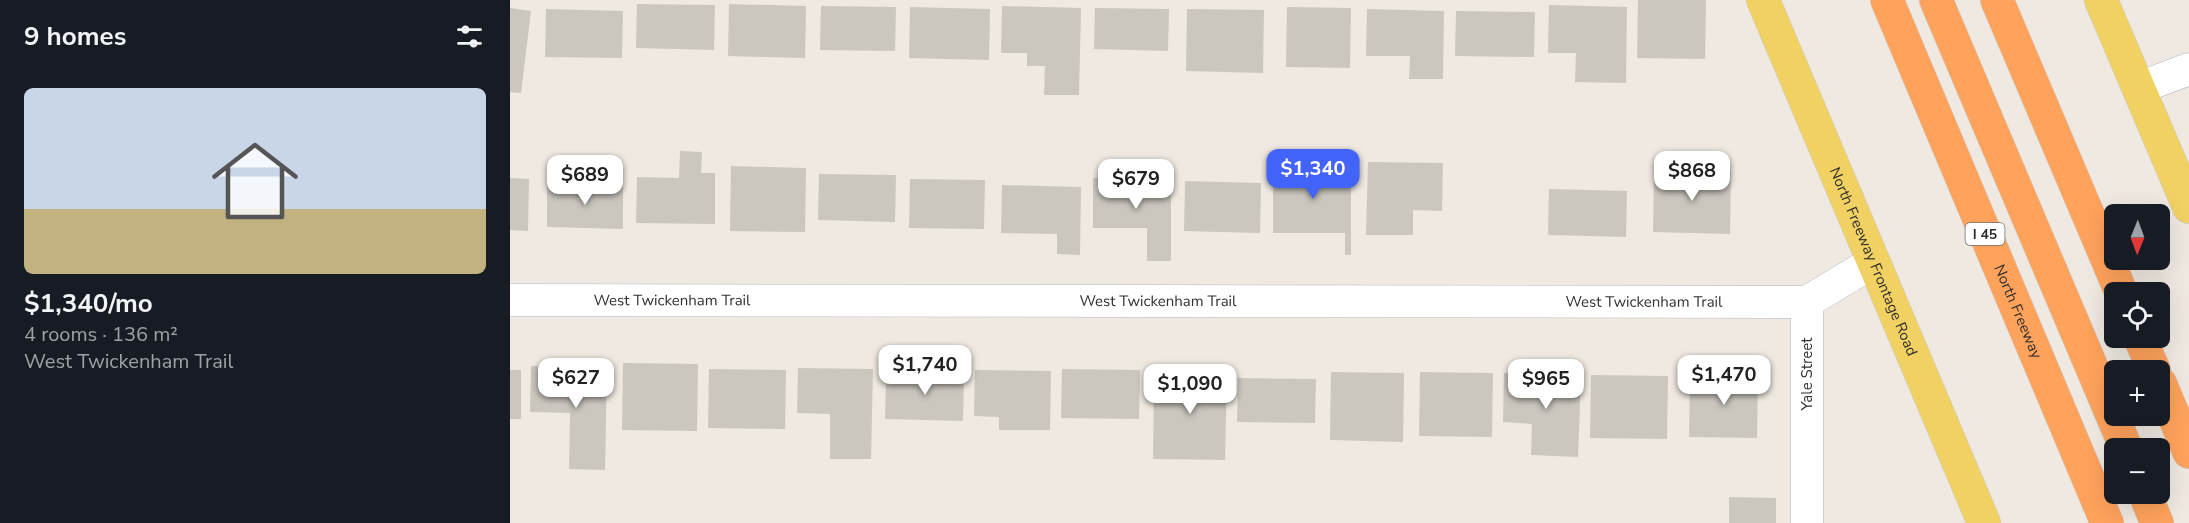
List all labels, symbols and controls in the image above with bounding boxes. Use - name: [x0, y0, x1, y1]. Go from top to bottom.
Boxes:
- text: 9 homes: [24, 19, 126, 54]
- icon: filters: [453, 20, 486, 53]
- icon: home: [201, 127, 309, 235]
- pin: $1,340: [1264, 149, 1362, 200]
- pin: $868: [1656, 151, 1728, 202]
- pin: $689: [549, 155, 621, 206]
- text: $1,340: [1281, 155, 1345, 182]
- text: $868: [1668, 157, 1716, 184]
- pin: $679: [1100, 159, 1172, 210]
- text: $689: [561, 161, 609, 188]
- street label: North Freeway Frontage Road: [1825, 164, 1922, 359]
- text: $679: [1112, 165, 1160, 192]
- north arrow: [2104, 204, 2170, 270]
- map controls: [2104, 204, 2170, 504]
- road number: I 45: [1966, 223, 2004, 245]
- street label: North Freeway: [1989, 261, 2047, 362]
- button: locate: [2104, 282, 2170, 348]
- text: $1,340/mo: [24, 286, 153, 321]
- street label: West Twickenham Trail: [593, 290, 751, 310]
- street label: West Twickenham Trail: [1079, 291, 1237, 311]
- street label: West Twickenham Trail: [1565, 292, 1723, 312]
- text: 4 rooms · 136 m²: [24, 321, 178, 348]
- street label: Yale Street: [1797, 337, 1817, 411]
- pin: $1,740: [876, 345, 974, 396]
- text: West Twickenham Trail: [24, 348, 233, 375]
- text: $1,740: [893, 351, 957, 378]
- pin: $1,470: [1675, 355, 1773, 406]
- pin: $627: [540, 358, 612, 409]
- pin: $965: [1510, 359, 1582, 410]
- button: +: [2104, 360, 2170, 426]
- text: $1,470: [1692, 361, 1756, 388]
- text: $627: [552, 364, 600, 391]
- pin: $1,090: [1141, 364, 1239, 415]
- text: $965: [1522, 365, 1570, 392]
- text: $1,090: [1158, 370, 1222, 397]
- button: −: [2104, 438, 2170, 504]

